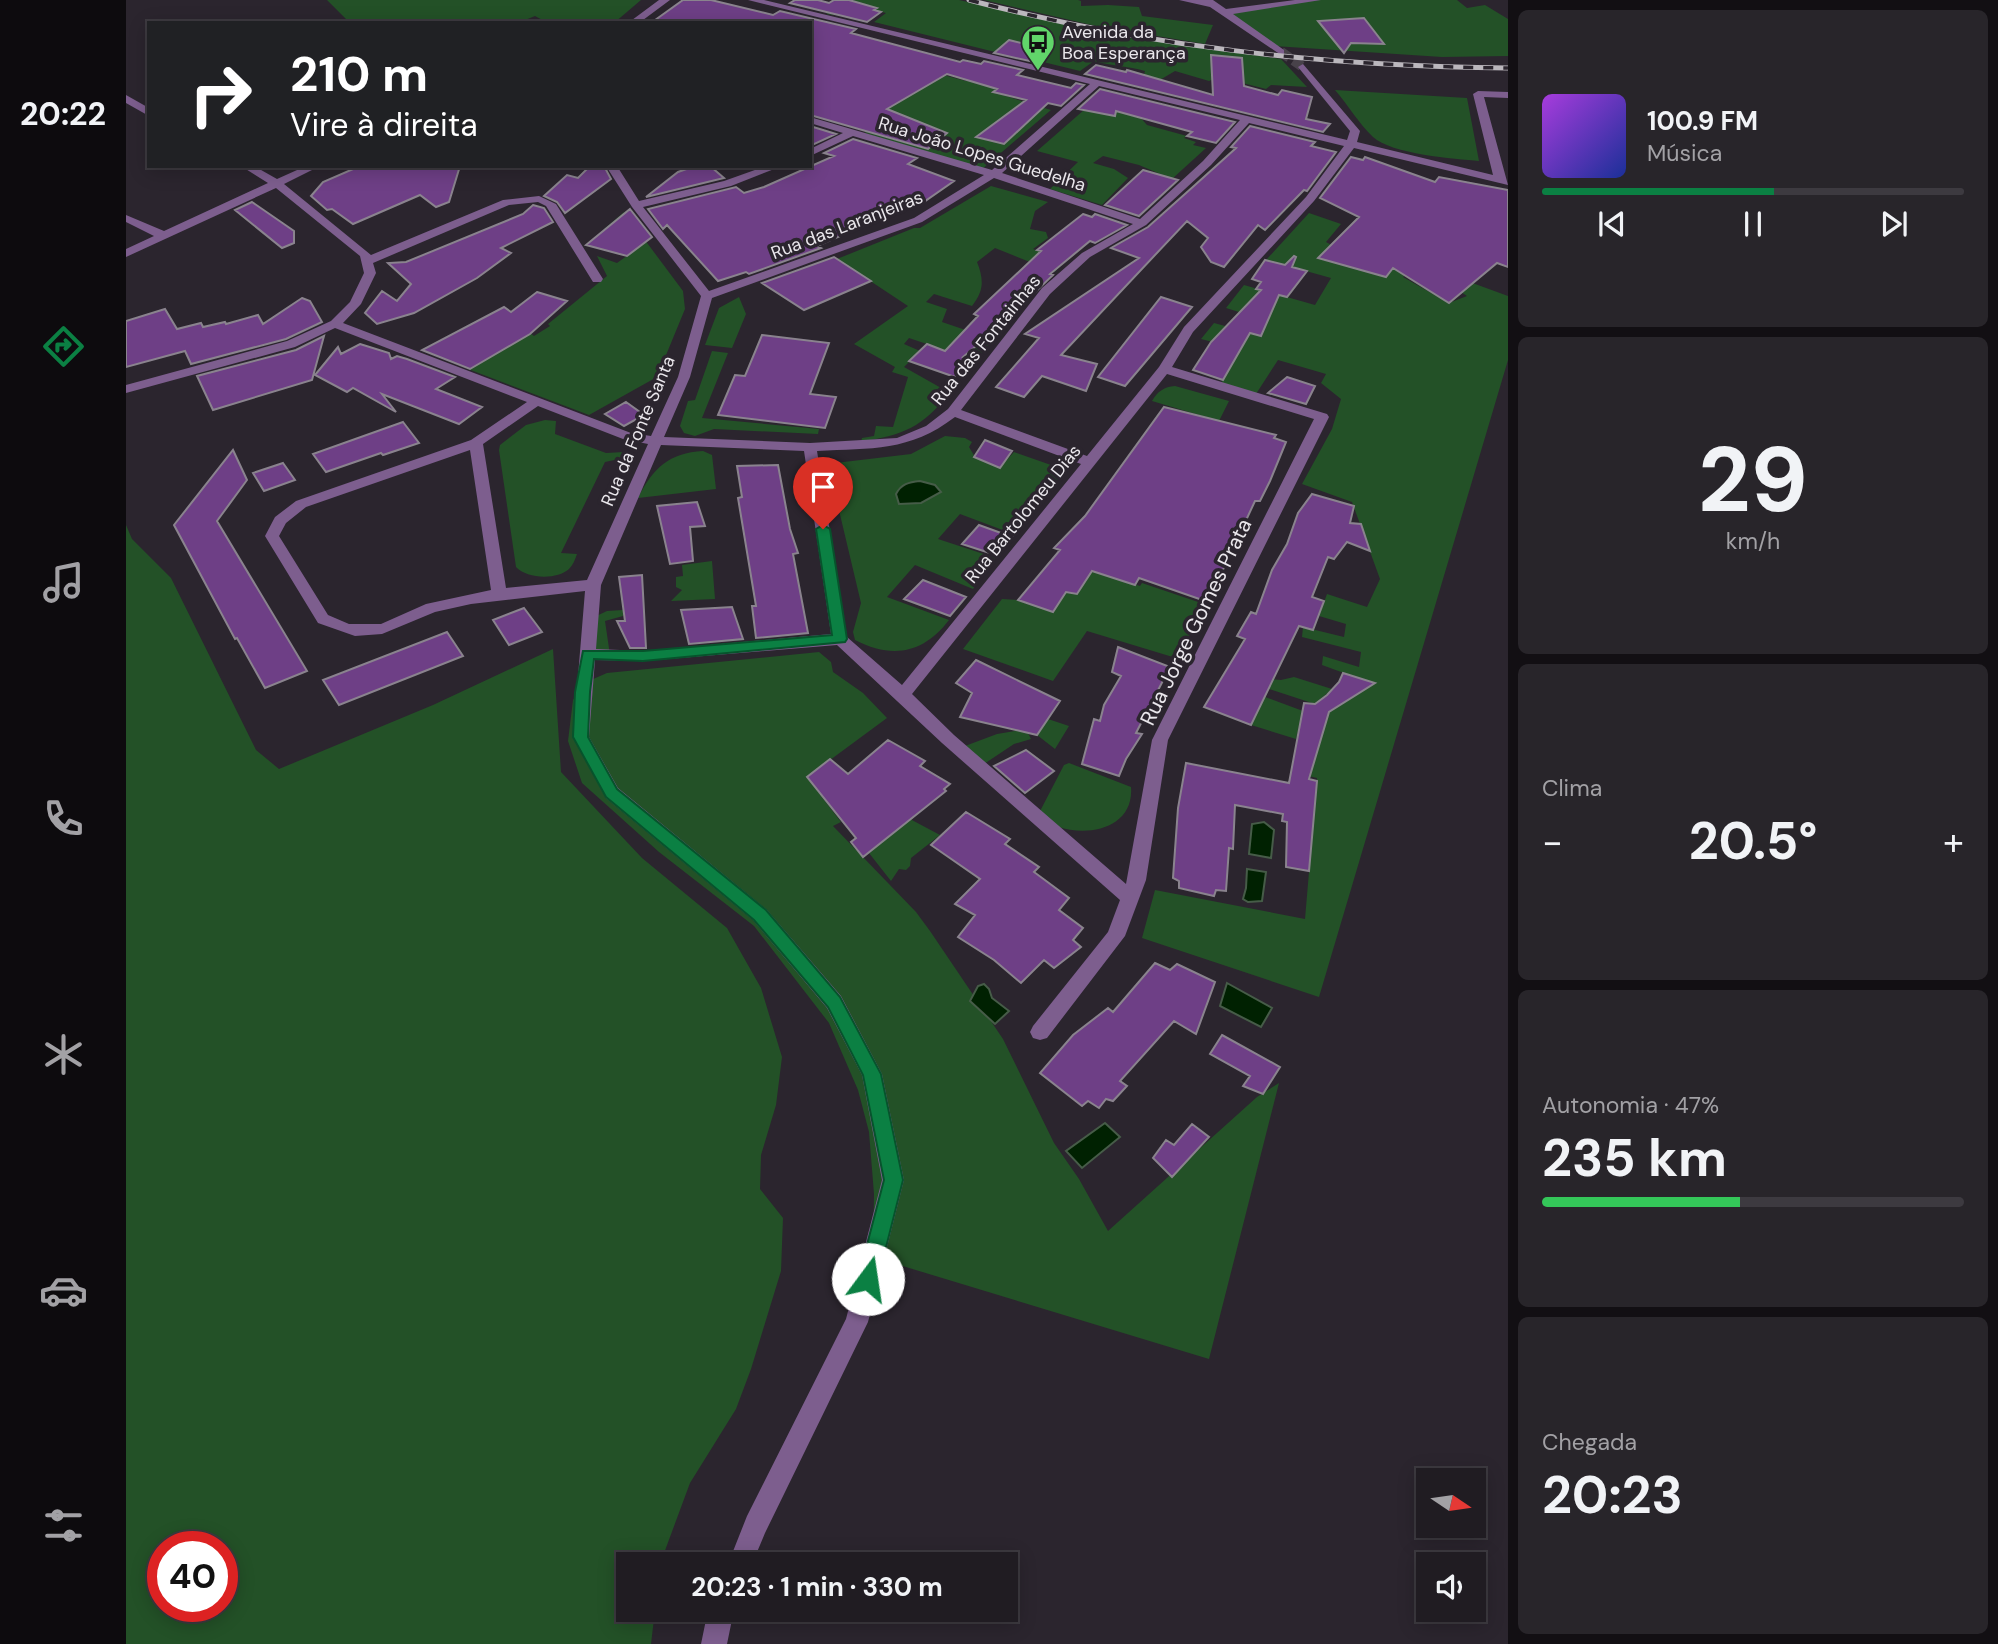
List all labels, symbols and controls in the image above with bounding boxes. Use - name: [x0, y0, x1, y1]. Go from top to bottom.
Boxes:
- place label: Avenida da Boa Esperança: [1062, 20, 1186, 65]
- bus stop icon: Avenida da Boa Esperança: [1019, 23, 1057, 72]
- text: 210 m: [290, 42, 428, 106]
- icon: right: [175, 49, 266, 140]
- text: 20:22: [20, 93, 106, 135]
- text: Vire à direita: [290, 104, 478, 146]
- text: 100.9 FM: [1647, 104, 1758, 138]
- street label: Rua João Lopes Guedelha: [875, 111, 1089, 197]
- text: Música: [1647, 138, 1722, 168]
- street label: Rua das Laranjeiras: [768, 185, 926, 265]
- icon: previous: [1593, 205, 1631, 243]
- icon: pause: [1734, 205, 1772, 243]
- icon: next: [1875, 205, 1913, 243]
- street label: Rua das Fontainhas: [926, 270, 1046, 410]
- icon: directions: [39, 322, 88, 371]
- street label: Rua da Fonte Santa: [596, 352, 680, 510]
- text: 29: [1698, 421, 1808, 539]
- street label: Rua Bartolomeu Dias: [960, 440, 1086, 588]
- pin: [793, 457, 853, 529]
- icon: arrive: [804, 468, 842, 506]
- street label: Rua Jorge Gomes Prata: [1134, 514, 1258, 730]
- text: km/h: [1726, 526, 1780, 556]
- icon: music: [39, 558, 88, 607]
- text: Clima: [1542, 773, 1602, 803]
- icon: phone: [39, 794, 88, 843]
- text: 20.5°: [1689, 807, 1817, 875]
- text: −: [1542, 817, 1563, 867]
- text: +: [1943, 817, 1964, 867]
- icon: climate: [39, 1030, 88, 1079]
- text: Autonomia · 47%: [1542, 1090, 1719, 1120]
- text: 235 km: [1542, 1124, 1727, 1192]
- position arrow: [831, 1242, 905, 1316]
- icon: car: [39, 1266, 88, 1315]
- text: Chegada: [1542, 1427, 1637, 1457]
- text: 20:23: [1542, 1461, 1683, 1529]
- north arrow: [1416, 1468, 1486, 1538]
- map controls: [1416, 1468, 1486, 1622]
- icon: filters: [39, 1501, 88, 1550]
- speed limit sign: 40: [147, 1531, 238, 1622]
- button: sound: [1416, 1552, 1486, 1622]
- text: 20:23 · 1 min · 330 m: [691, 1570, 943, 1604]

